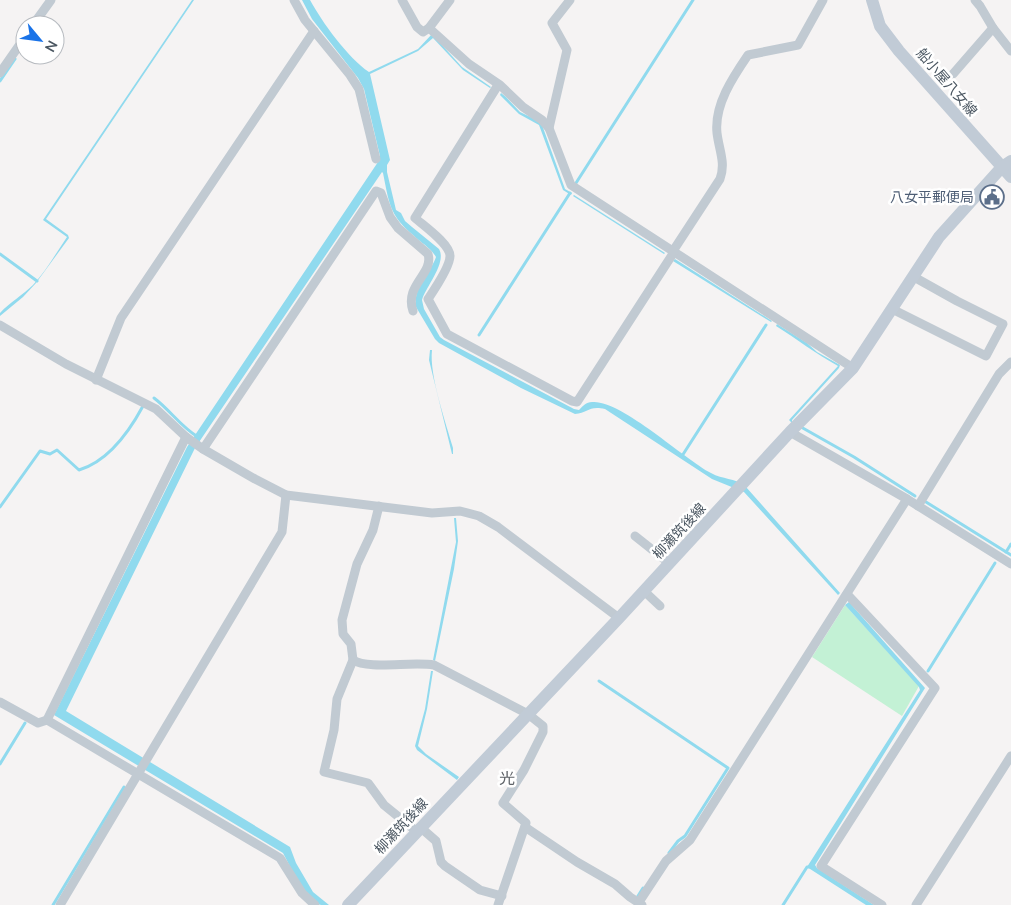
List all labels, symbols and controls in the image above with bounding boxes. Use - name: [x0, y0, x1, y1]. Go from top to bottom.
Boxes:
- north arrow: [15, 15, 65, 65]
- text: N: [41, 37, 62, 55]
- street label: 船小屋八女線: [913, 44, 981, 120]
- public building icon: 八女平郵便局: [979, 184, 1005, 210]
- place label: 八女平郵便局: [890, 188, 974, 206]
- street label: 柳瀬筑後線: [649, 499, 709, 563]
- district label: 光: [499, 768, 515, 788]
- street label: 柳瀬筑後線: [371, 794, 431, 858]

